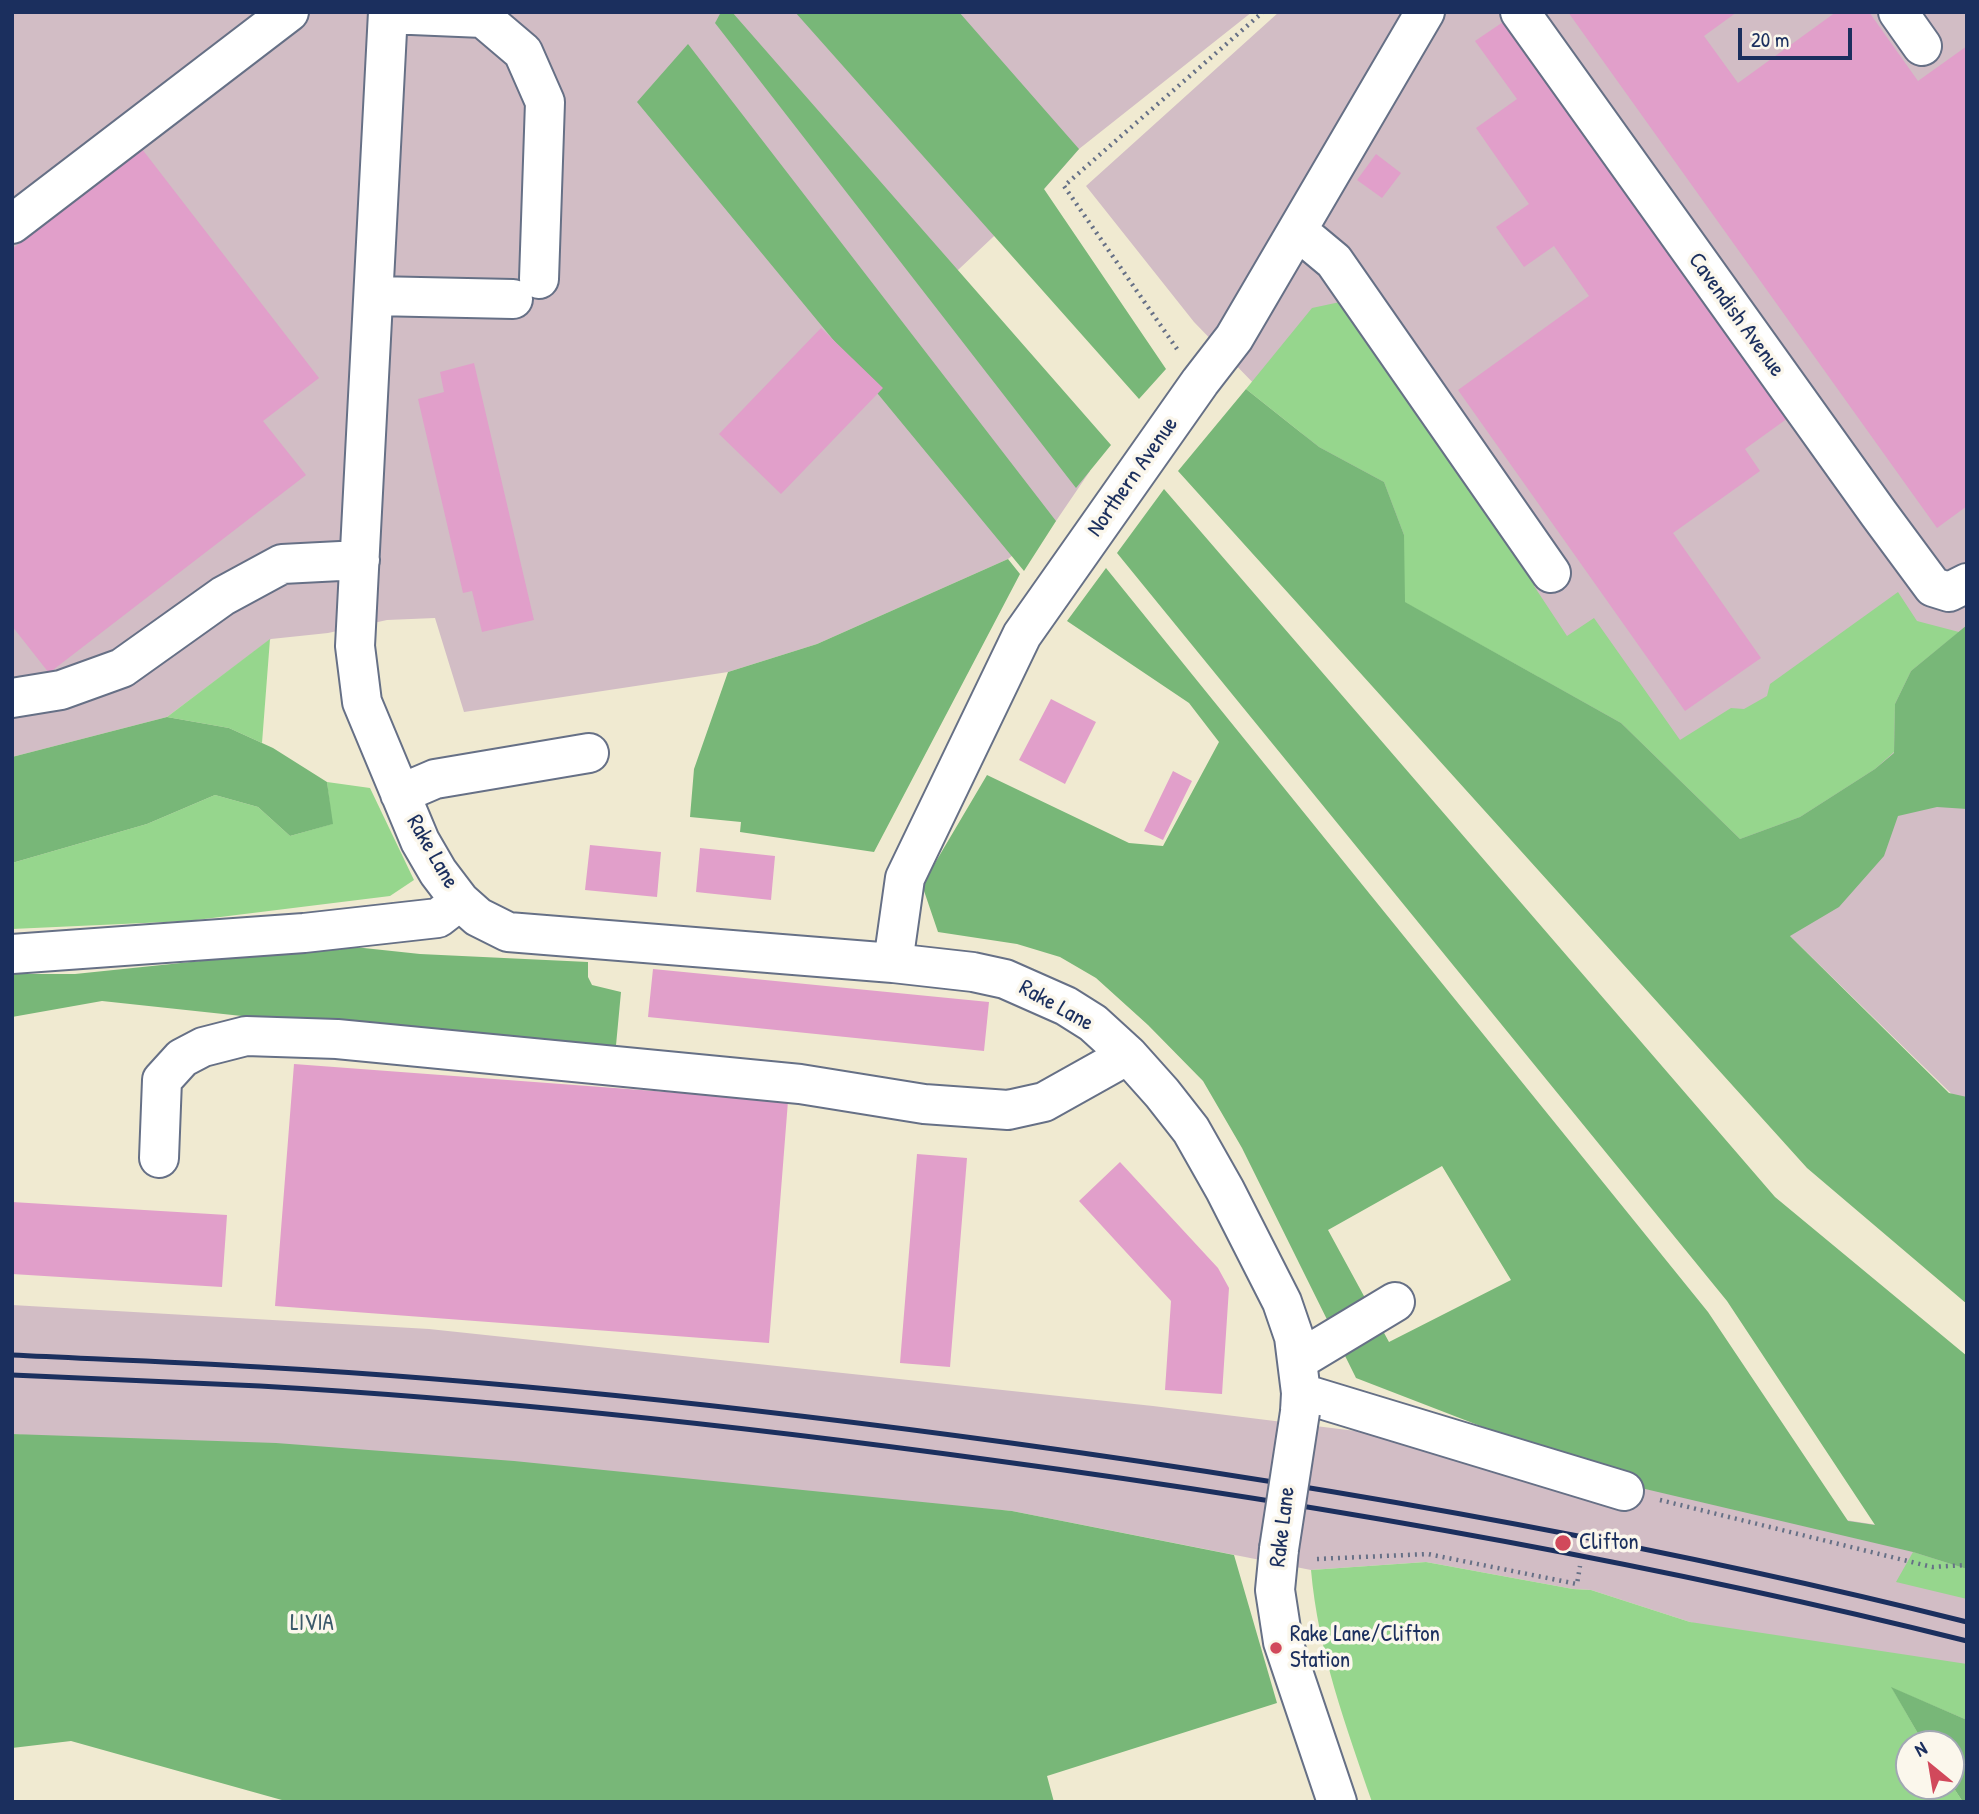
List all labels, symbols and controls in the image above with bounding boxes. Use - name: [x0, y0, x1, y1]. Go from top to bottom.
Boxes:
- scale bar: [1741, 14, 1855, 58]
- text: 20 m: [1751, 25, 1789, 54]
- street label: Cavendish Avenue: [1682, 248, 1790, 382]
- street label: Northern Avenue: [1082, 412, 1184, 542]
- street label: Rake Lane: [400, 810, 464, 894]
- street label: Rake Lane: [1014, 974, 1098, 1038]
- street label: Rake Lane: [1264, 1485, 1302, 1569]
- place label: Clifton: [1579, 1529, 1639, 1557]
- marker: Clifton: [1553, 1533, 1573, 1553]
- park label: LIVIA: [290, 1610, 334, 1638]
- place label: Rake Lane/Clifton Station: [1290, 1621, 1440, 1675]
- marker: Rake Lane/Clifton Station: [1268, 1640, 1284, 1656]
- north arrow: [1895, 1730, 1965, 1800]
- text: N: [1910, 1735, 1931, 1762]

